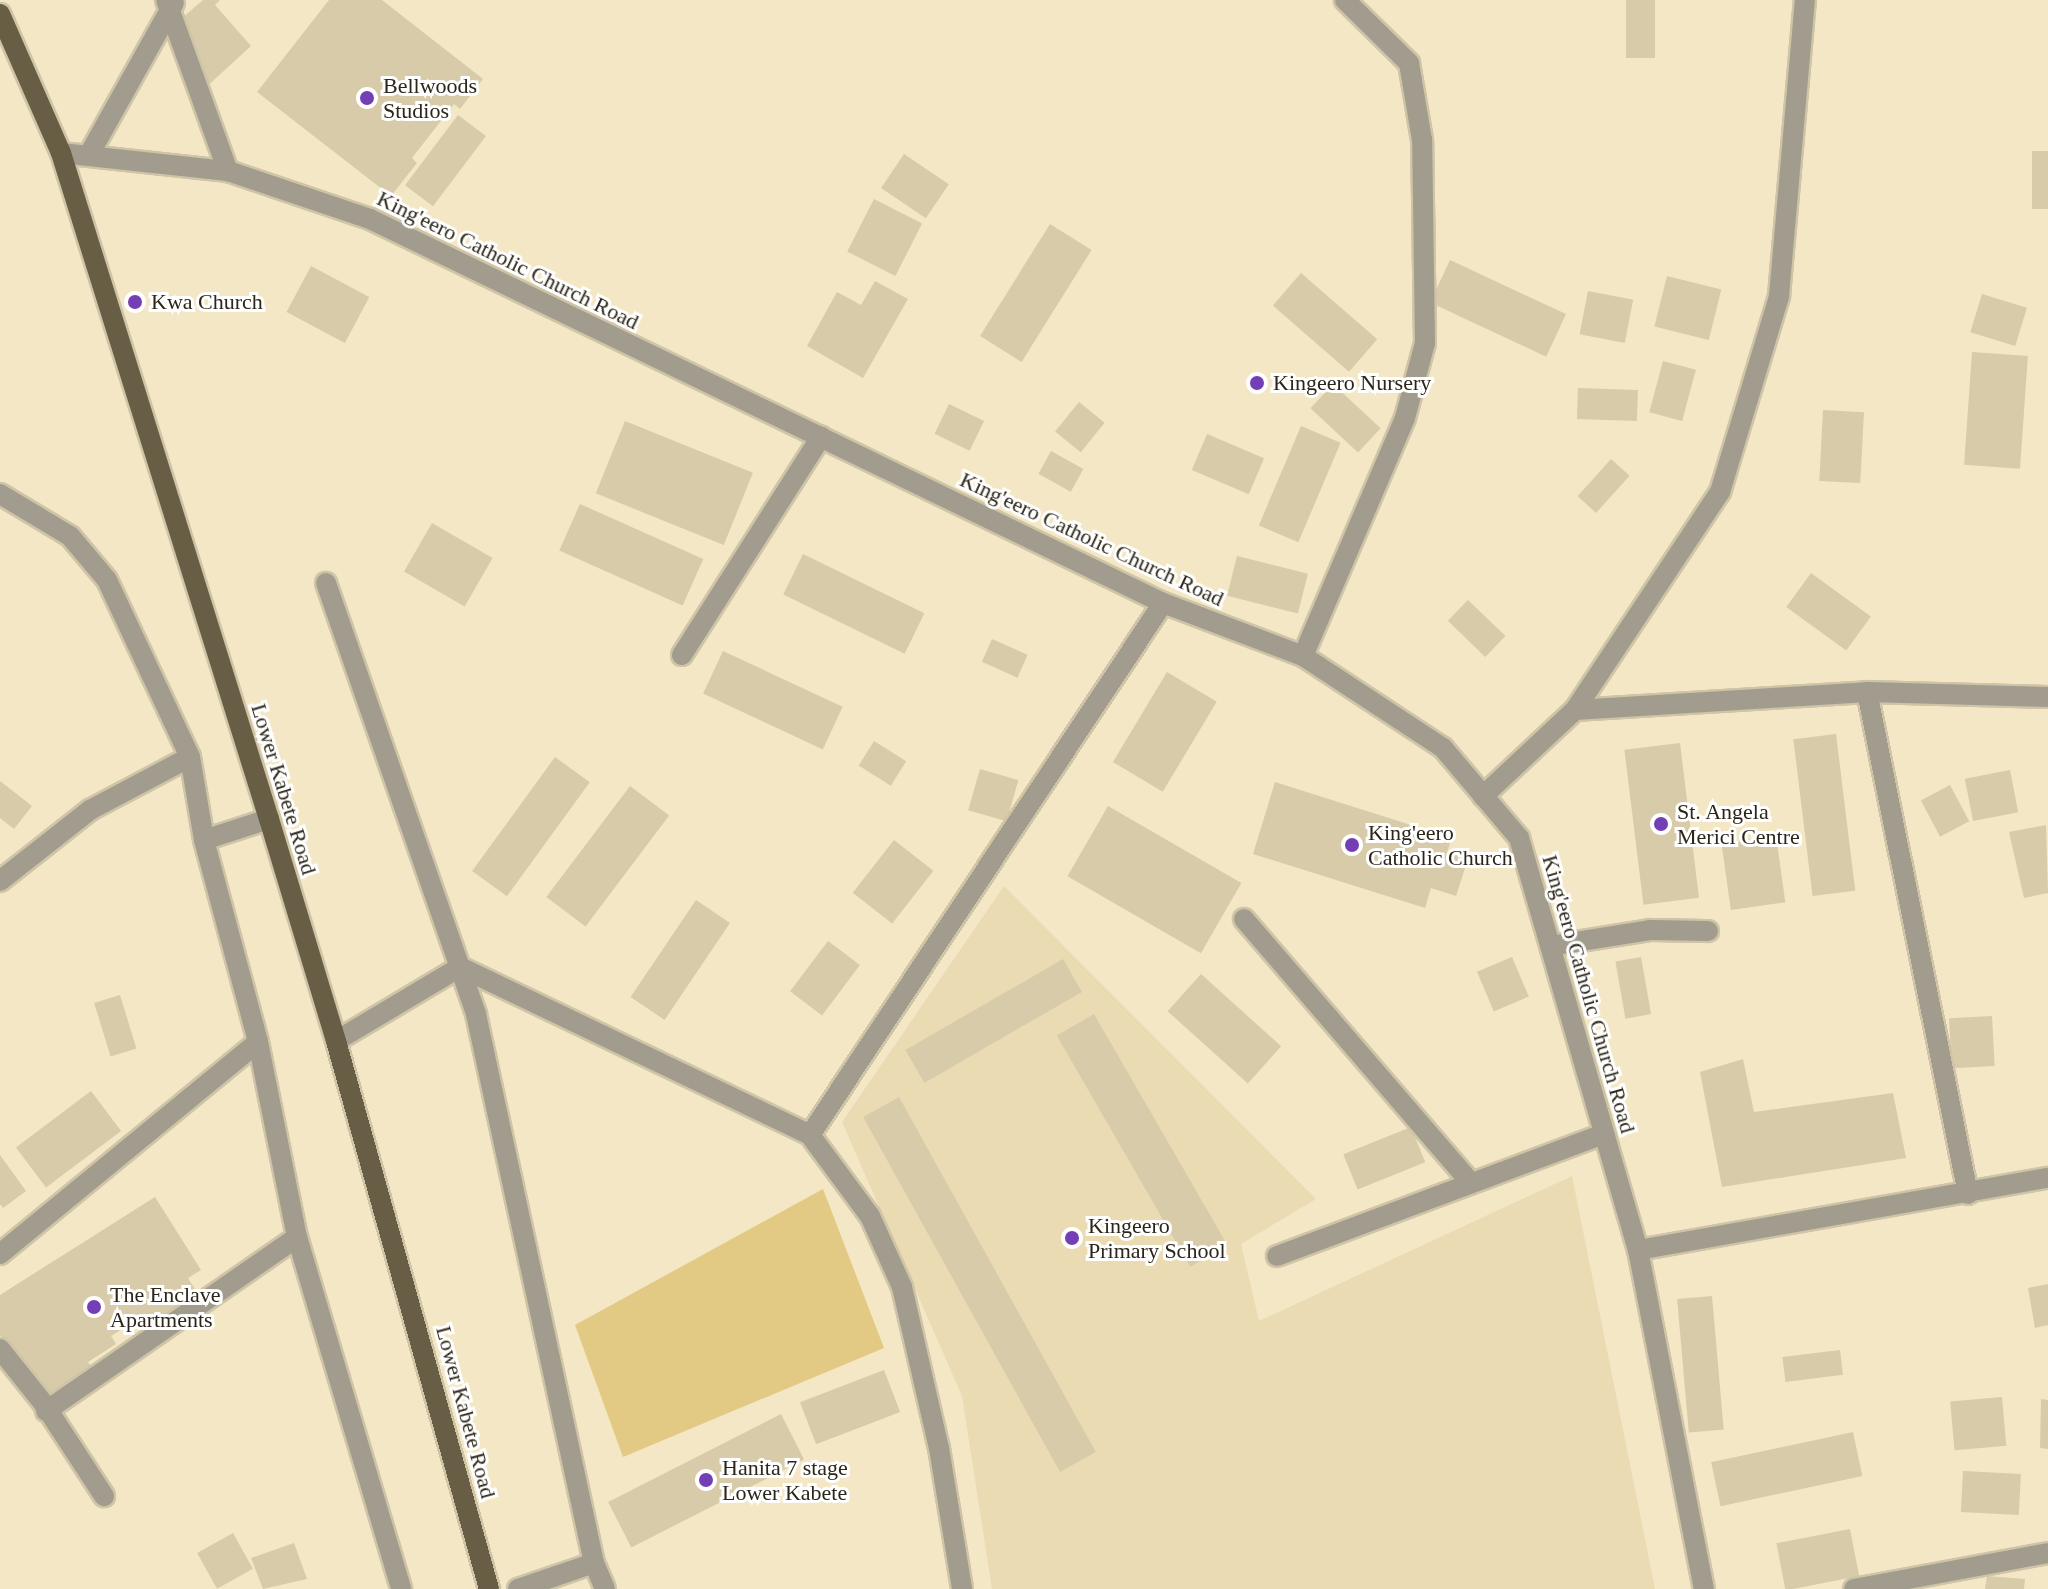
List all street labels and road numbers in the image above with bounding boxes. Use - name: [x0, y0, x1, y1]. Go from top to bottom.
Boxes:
- street label: King'eero Catholic Church Road: [373, 185, 643, 335]
- street label: King'eero Catholic Church Road: [956, 466, 1228, 612]
- street label: Lower Kabete Road: [245, 700, 323, 878]
- street label: King'eero Catholic Church Road: [1537, 852, 1641, 1136]
- street label: Lower Kabete Road: [430, 1323, 502, 1501]

